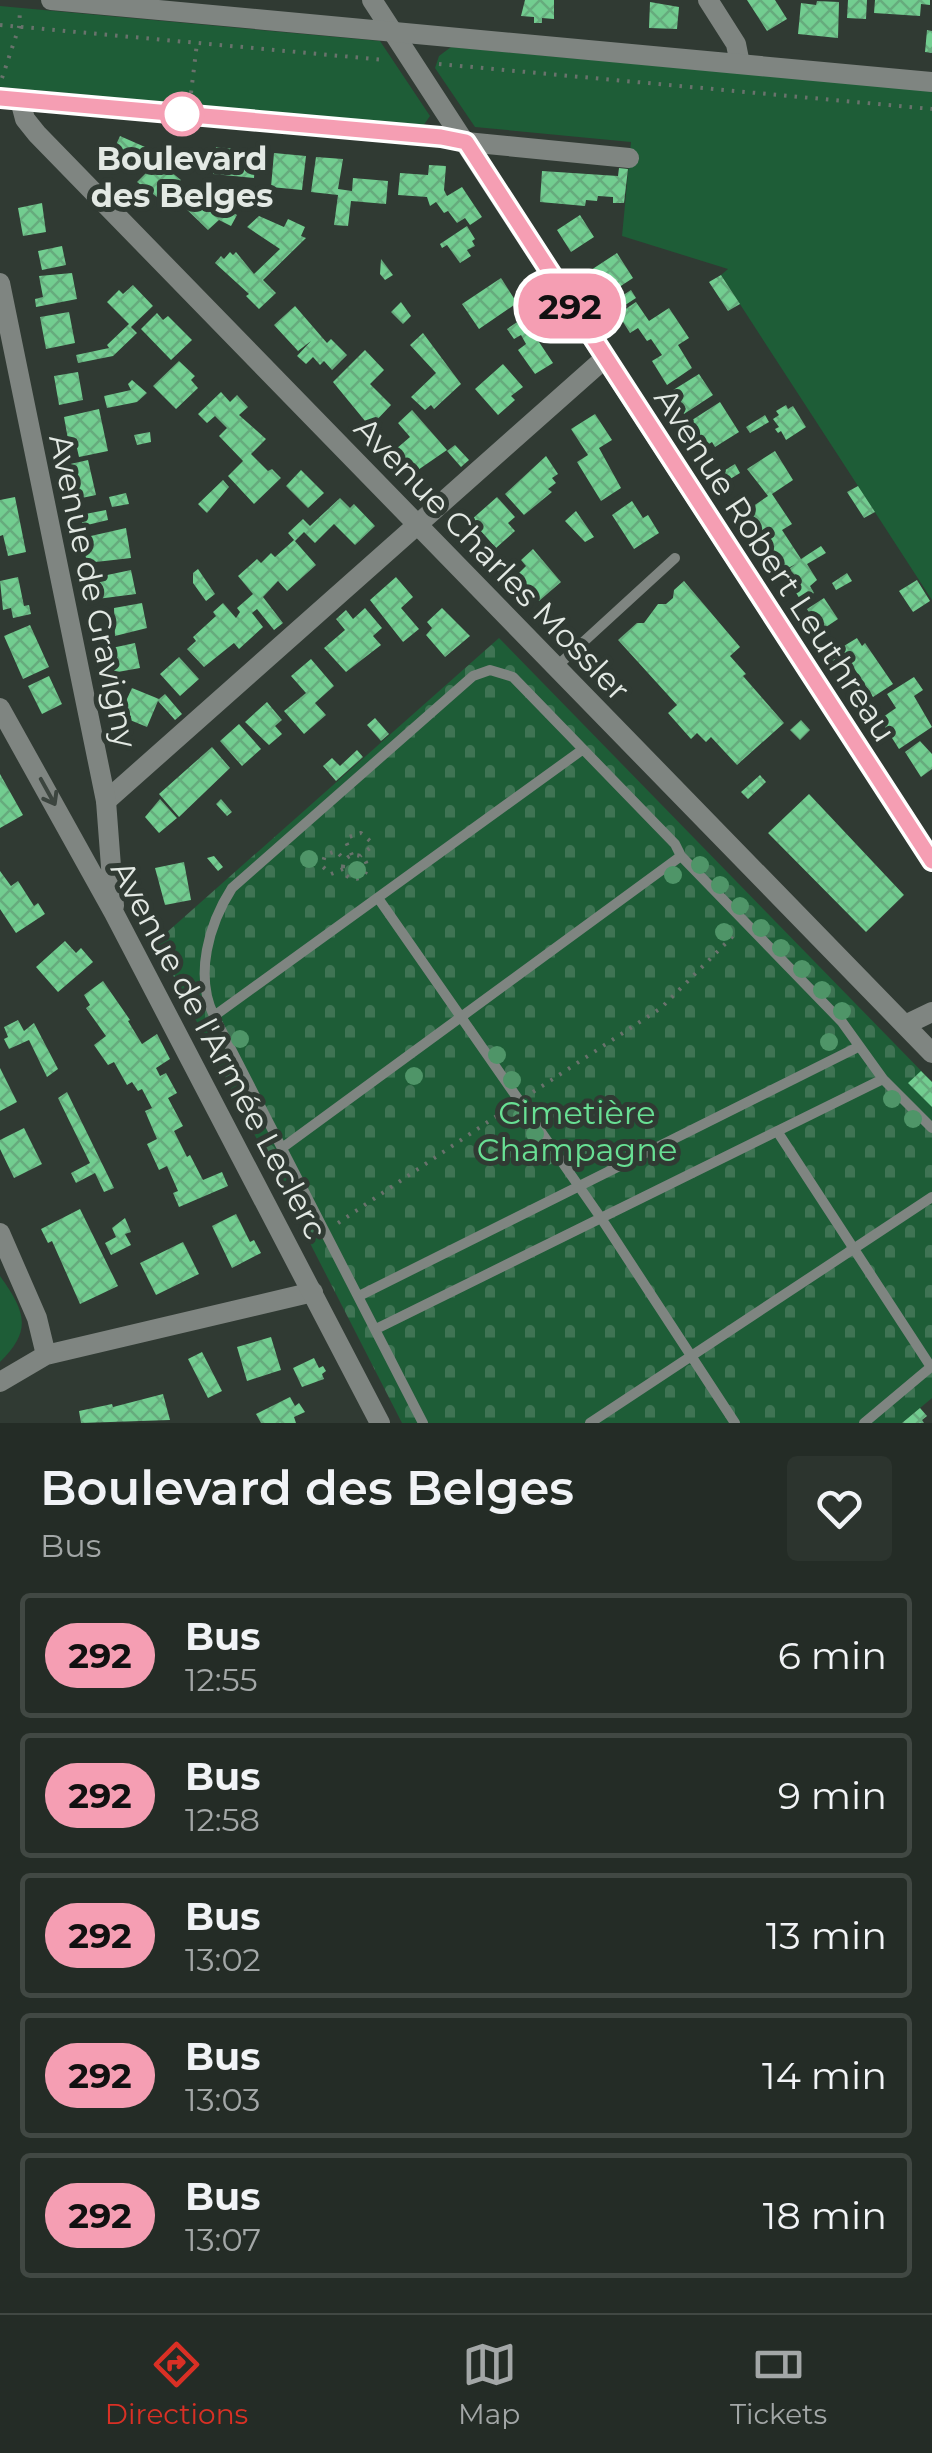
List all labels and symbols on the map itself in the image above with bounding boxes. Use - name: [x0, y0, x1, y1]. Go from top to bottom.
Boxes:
- marker: Boulevard des Belges: [161, 93, 203, 135]
- place label: Boulevard des Belges: [91, 139, 273, 215]
- line badge: 292: [512, 274, 628, 338]
- street label: Avenue Robert Leuthreau: [646, 381, 904, 749]
- street label: Avenue Charles Mossler: [347, 409, 638, 709]
- street label: Avenue de Gravigny: [41, 431, 146, 752]
- one-way arrow: [38, 777, 58, 807]
- street label: Avenue de l'Armée Leclerc: [103, 854, 336, 1246]
- park label: Cimetière Champagne: [477, 1093, 677, 1169]

